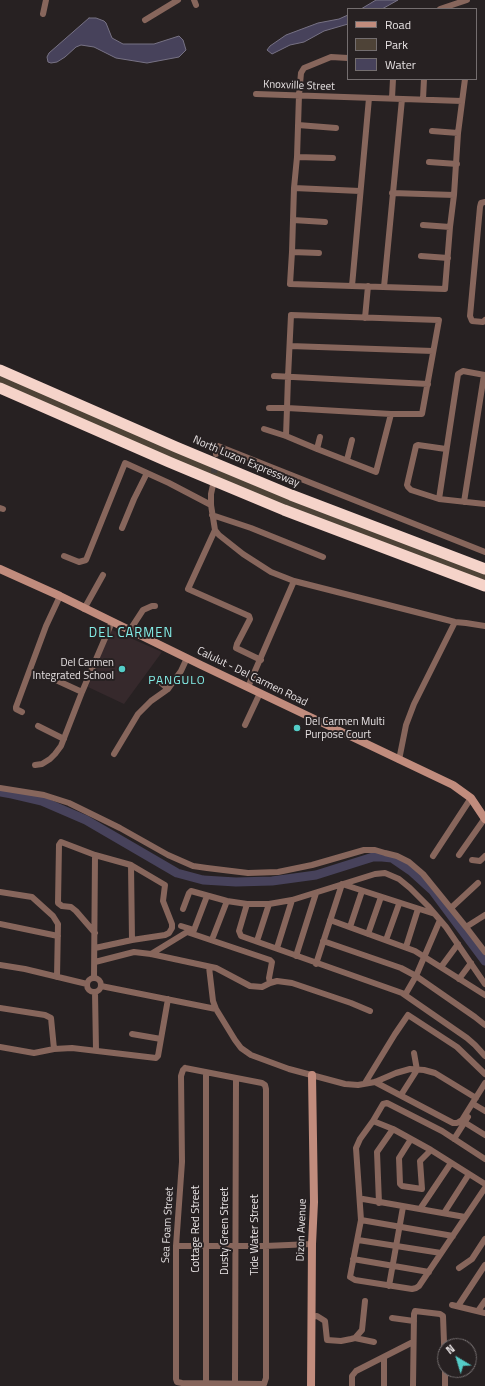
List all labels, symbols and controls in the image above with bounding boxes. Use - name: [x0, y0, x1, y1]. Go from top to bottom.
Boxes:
- legend: [347, 8, 477, 80]
- text: Road: [385, 15, 411, 34]
- text: Park: [385, 35, 408, 54]
- text: Water: [385, 55, 416, 74]
- street label: Knoxville Street: [263, 78, 335, 94]
- street label: North Luzon Expressway: [191, 434, 301, 490]
- district label: DEL CARMEN: [89, 626, 173, 642]
- street label: Calulut - Del Carmen Road: [194, 644, 310, 710]
- place label: Del Carmen Integrated School: [33, 656, 114, 682]
- marker: Del Carmen Integrated School: [117, 664, 127, 674]
- district label: PANGULO: [148, 674, 206, 688]
- place label: Del Carmen Multi Purpose Court: [305, 715, 385, 741]
- marker: Del Carmen Multi Purpose Court: [292, 723, 302, 733]
- street label: Cottage Red Street: [189, 1185, 203, 1273]
- street label: Sea Foam Street: [159, 1187, 177, 1263]
- street label: Dusty Green Street: [218, 1187, 232, 1275]
- street label: Tide Water Street: [248, 1194, 262, 1276]
- street label: Dizon Avenue: [294, 1198, 310, 1262]
- north arrow: [437, 1338, 477, 1378]
- text: N: [442, 1341, 458, 1358]

